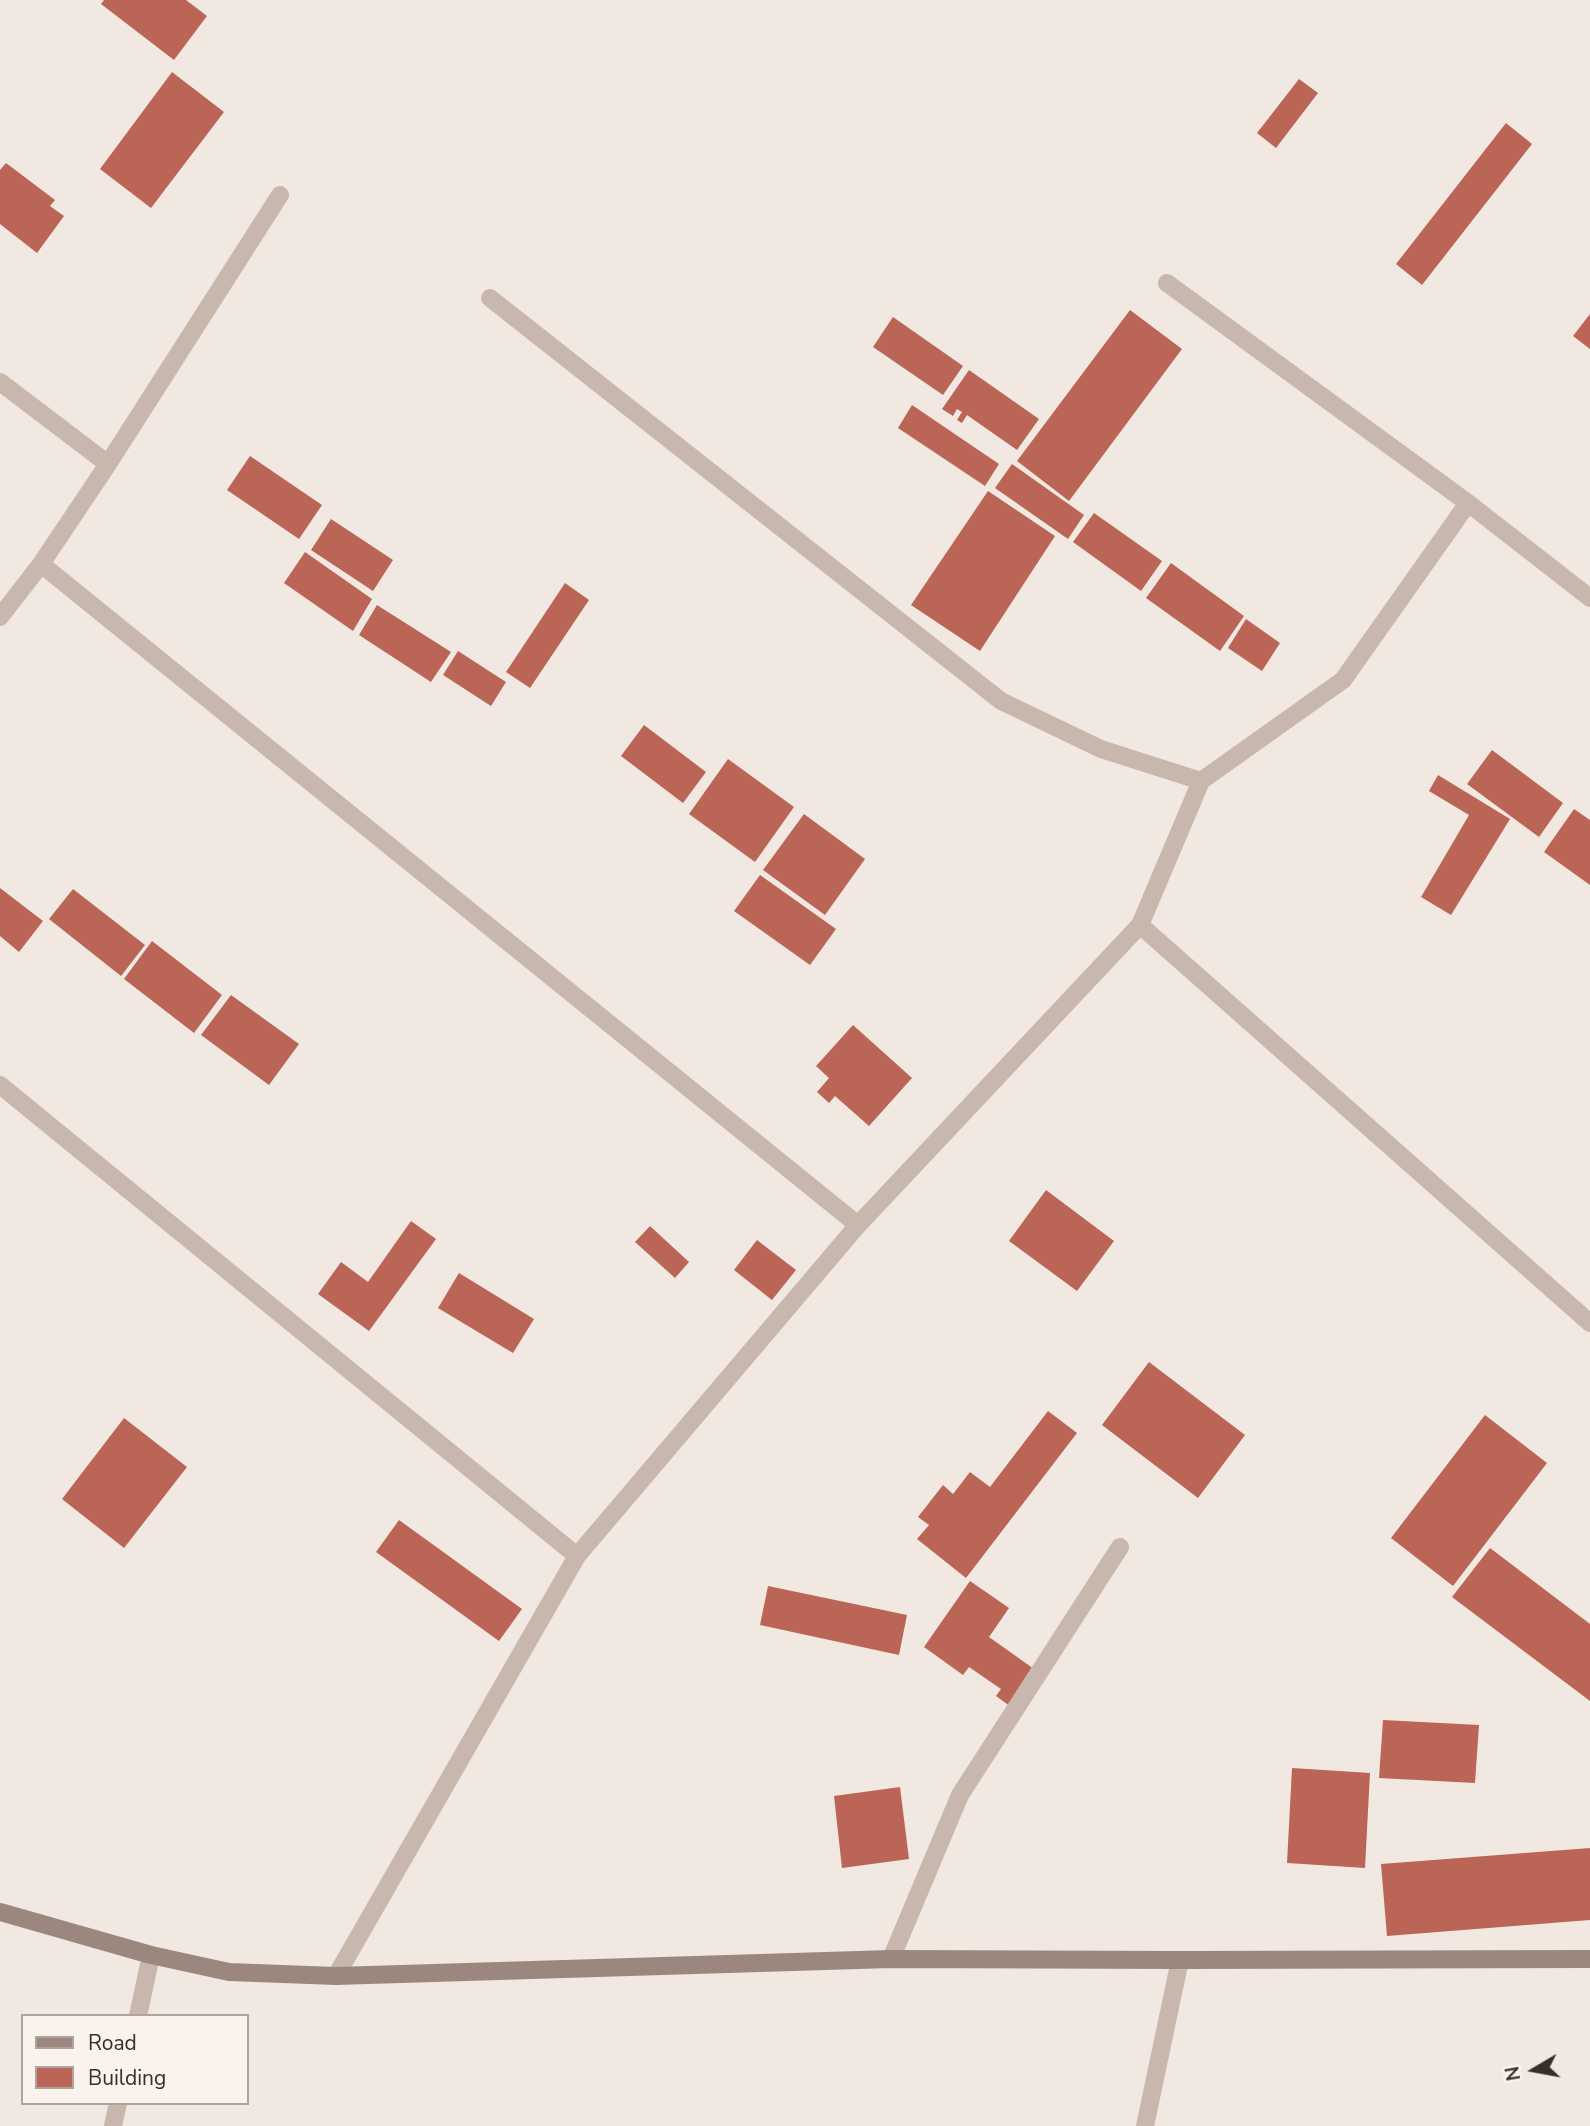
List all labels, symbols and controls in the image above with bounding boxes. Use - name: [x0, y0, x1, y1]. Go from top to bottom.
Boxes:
- legend: [21, 2014, 248, 2105]
- text: Road: [88, 2029, 137, 2057]
- north arrow: [1499, 2035, 1569, 2105]
- text: Building: [88, 2064, 166, 2092]
- text: N: [1499, 2064, 1527, 2083]

